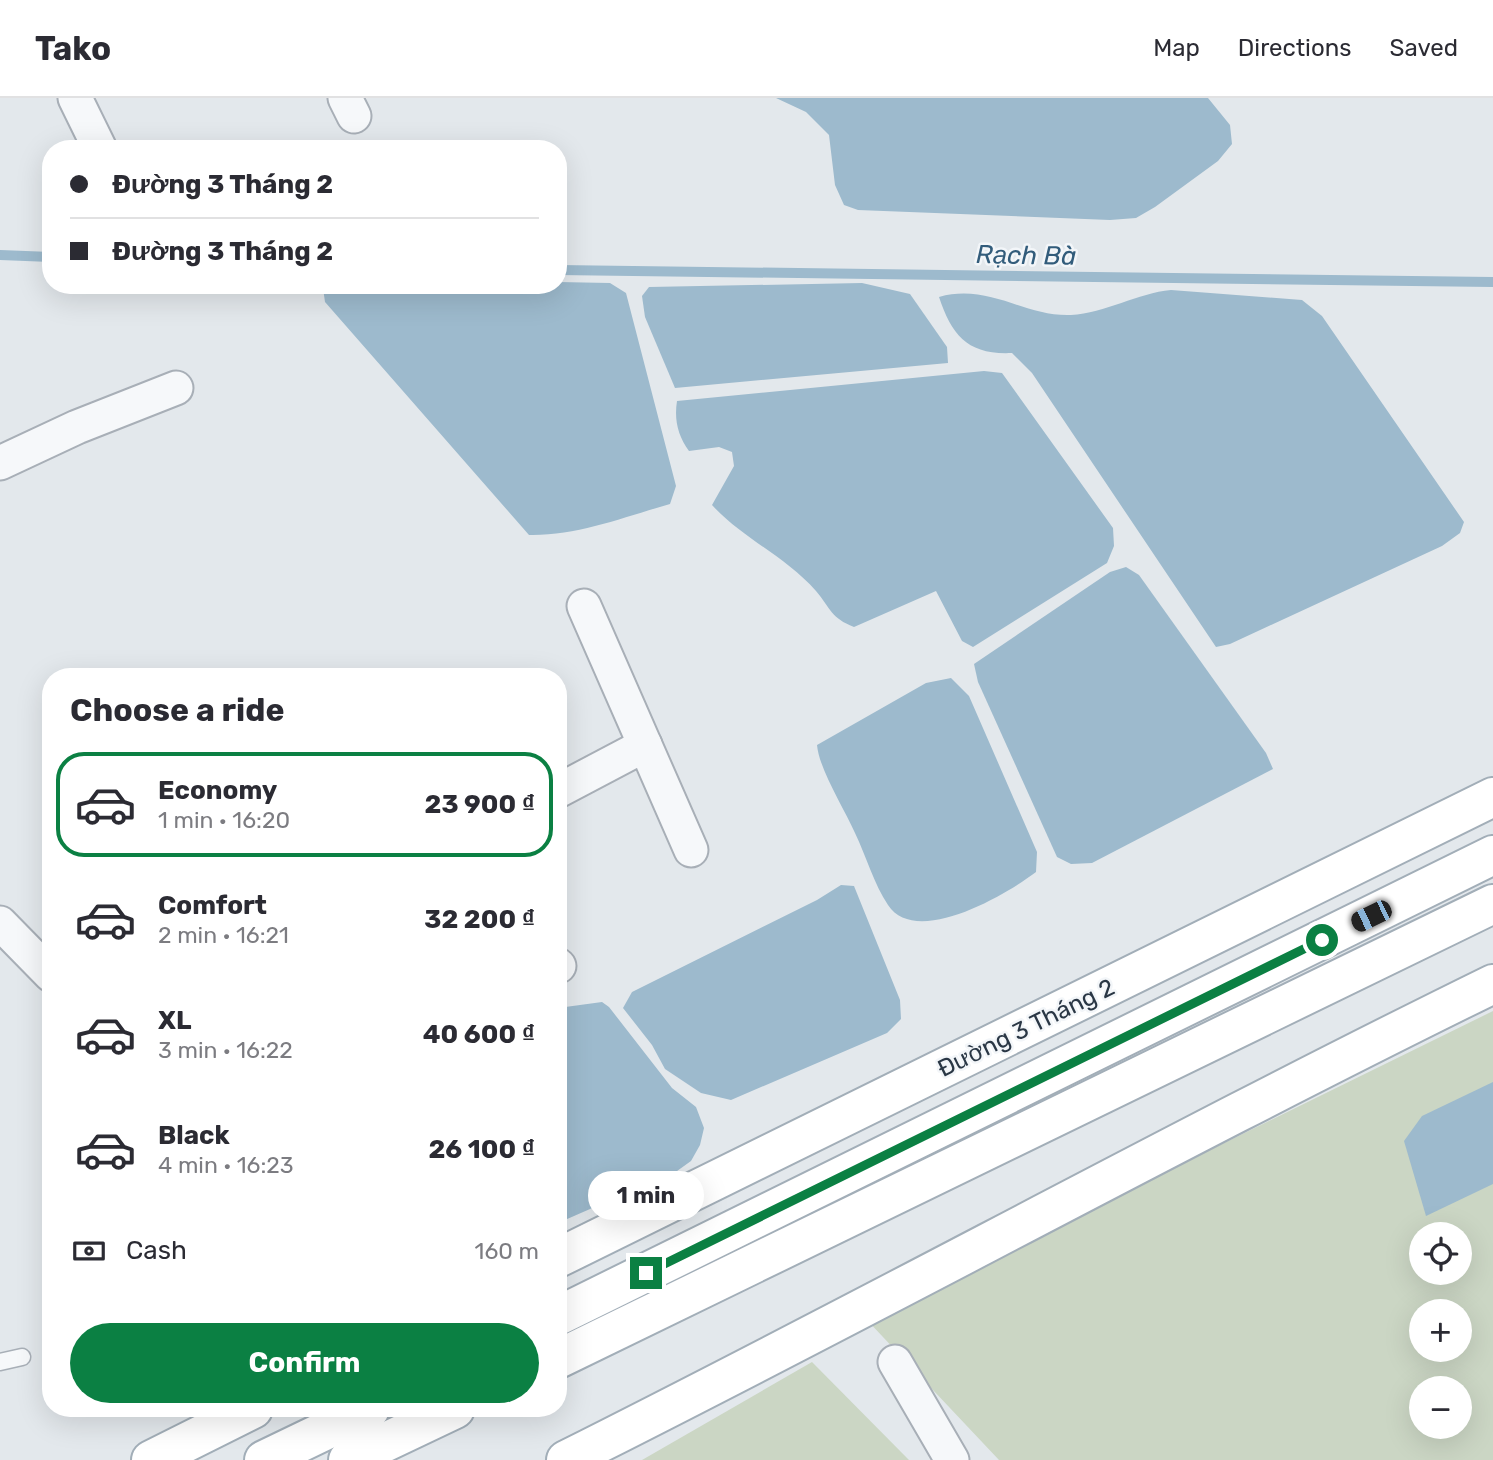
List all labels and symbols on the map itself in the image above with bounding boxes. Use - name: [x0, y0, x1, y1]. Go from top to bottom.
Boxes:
- water label: Rạch Bà: [975, 239, 1077, 272]
- car: [1348, 897, 1395, 935]
- route start: [1306, 924, 1338, 956]
- street label: Đường 3 Tháng 2: [933, 973, 1119, 1083]
- callout: 1 min: [588, 1172, 704, 1220]
- route end: [630, 1257, 662, 1289]

